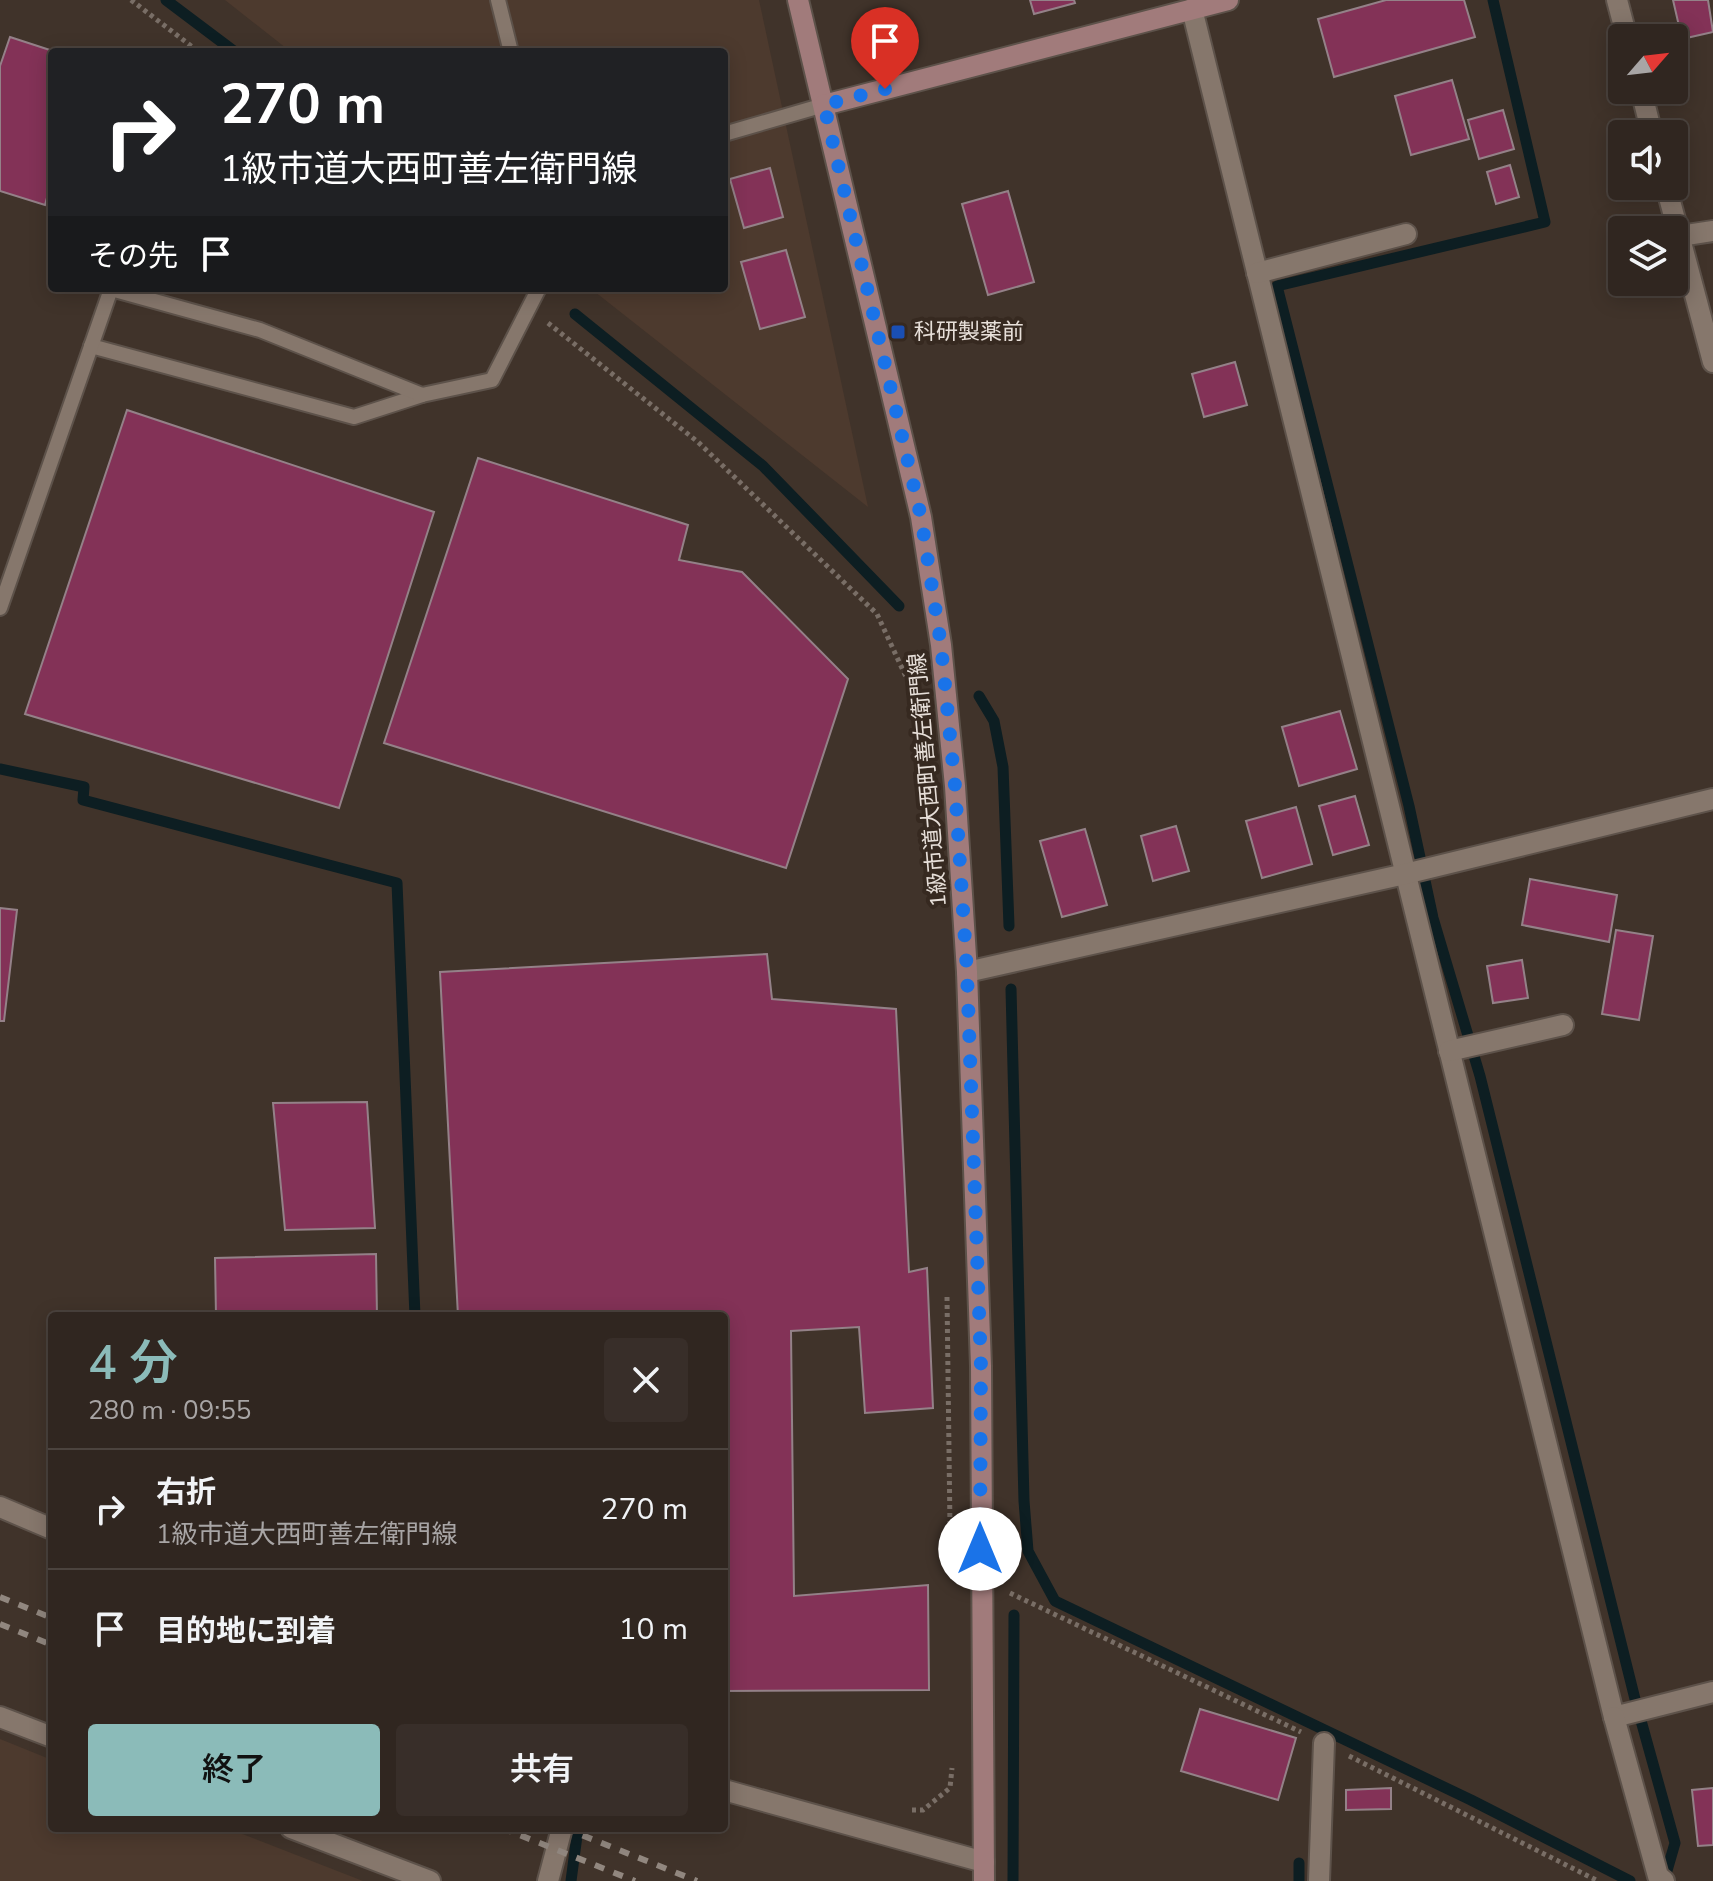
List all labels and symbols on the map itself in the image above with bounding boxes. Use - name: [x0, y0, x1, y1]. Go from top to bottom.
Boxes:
- pin: [851, 7, 919, 89]
- north arrow: [1608, 24, 1688, 104]
- place label: 科研製薬前: [914, 317, 1024, 347]
- marker: 科研製薬前: [889, 323, 907, 341]
- street label: 1級市道大西町善左衛門線: [902, 652, 954, 908]
- position arrow: [938, 1507, 1022, 1591]

